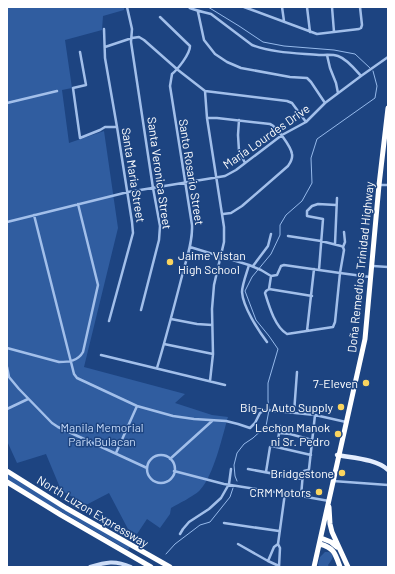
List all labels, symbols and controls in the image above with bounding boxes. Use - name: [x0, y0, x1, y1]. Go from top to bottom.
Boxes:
- street label: Maria Lourdes Drive: [220, 101, 312, 171]
- street label: Santa Veronica Street: [145, 116, 175, 230]
- street label: Santo Rosario Street: [177, 118, 207, 226]
- street label: Santa Maria Street: [120, 127, 148, 223]
- street label: Doña Remedios Trinidad Highway: [344, 180, 376, 353]
- place label: Jaime Vistan High School: [178, 248, 246, 276]
- marker: Jaime Vistan High School: [165, 257, 175, 267]
- place label: 7-Eleven: [313, 376, 358, 390]
- marker: 7-Eleven: [361, 378, 371, 388]
- place label: Big-J Auto Supply: [240, 400, 333, 414]
- marker: Big-J Auto Supply: [336, 402, 346, 412]
- park label: Manila Memorial Park Bulacan: [60, 420, 144, 448]
- place label: Lechon Manok ni Sr. Pedro: [255, 420, 330, 448]
- marker: Lechon Manok ni Sr. Pedro: [333, 429, 343, 439]
- place label: Bridgestone: [271, 466, 334, 480]
- marker: Bridgestone: [337, 468, 347, 478]
- street label: North Luzon Expressway: [35, 472, 152, 550]
- place label: CRM Motors: [250, 485, 311, 499]
- marker: CRM Motors: [314, 487, 324, 497]

